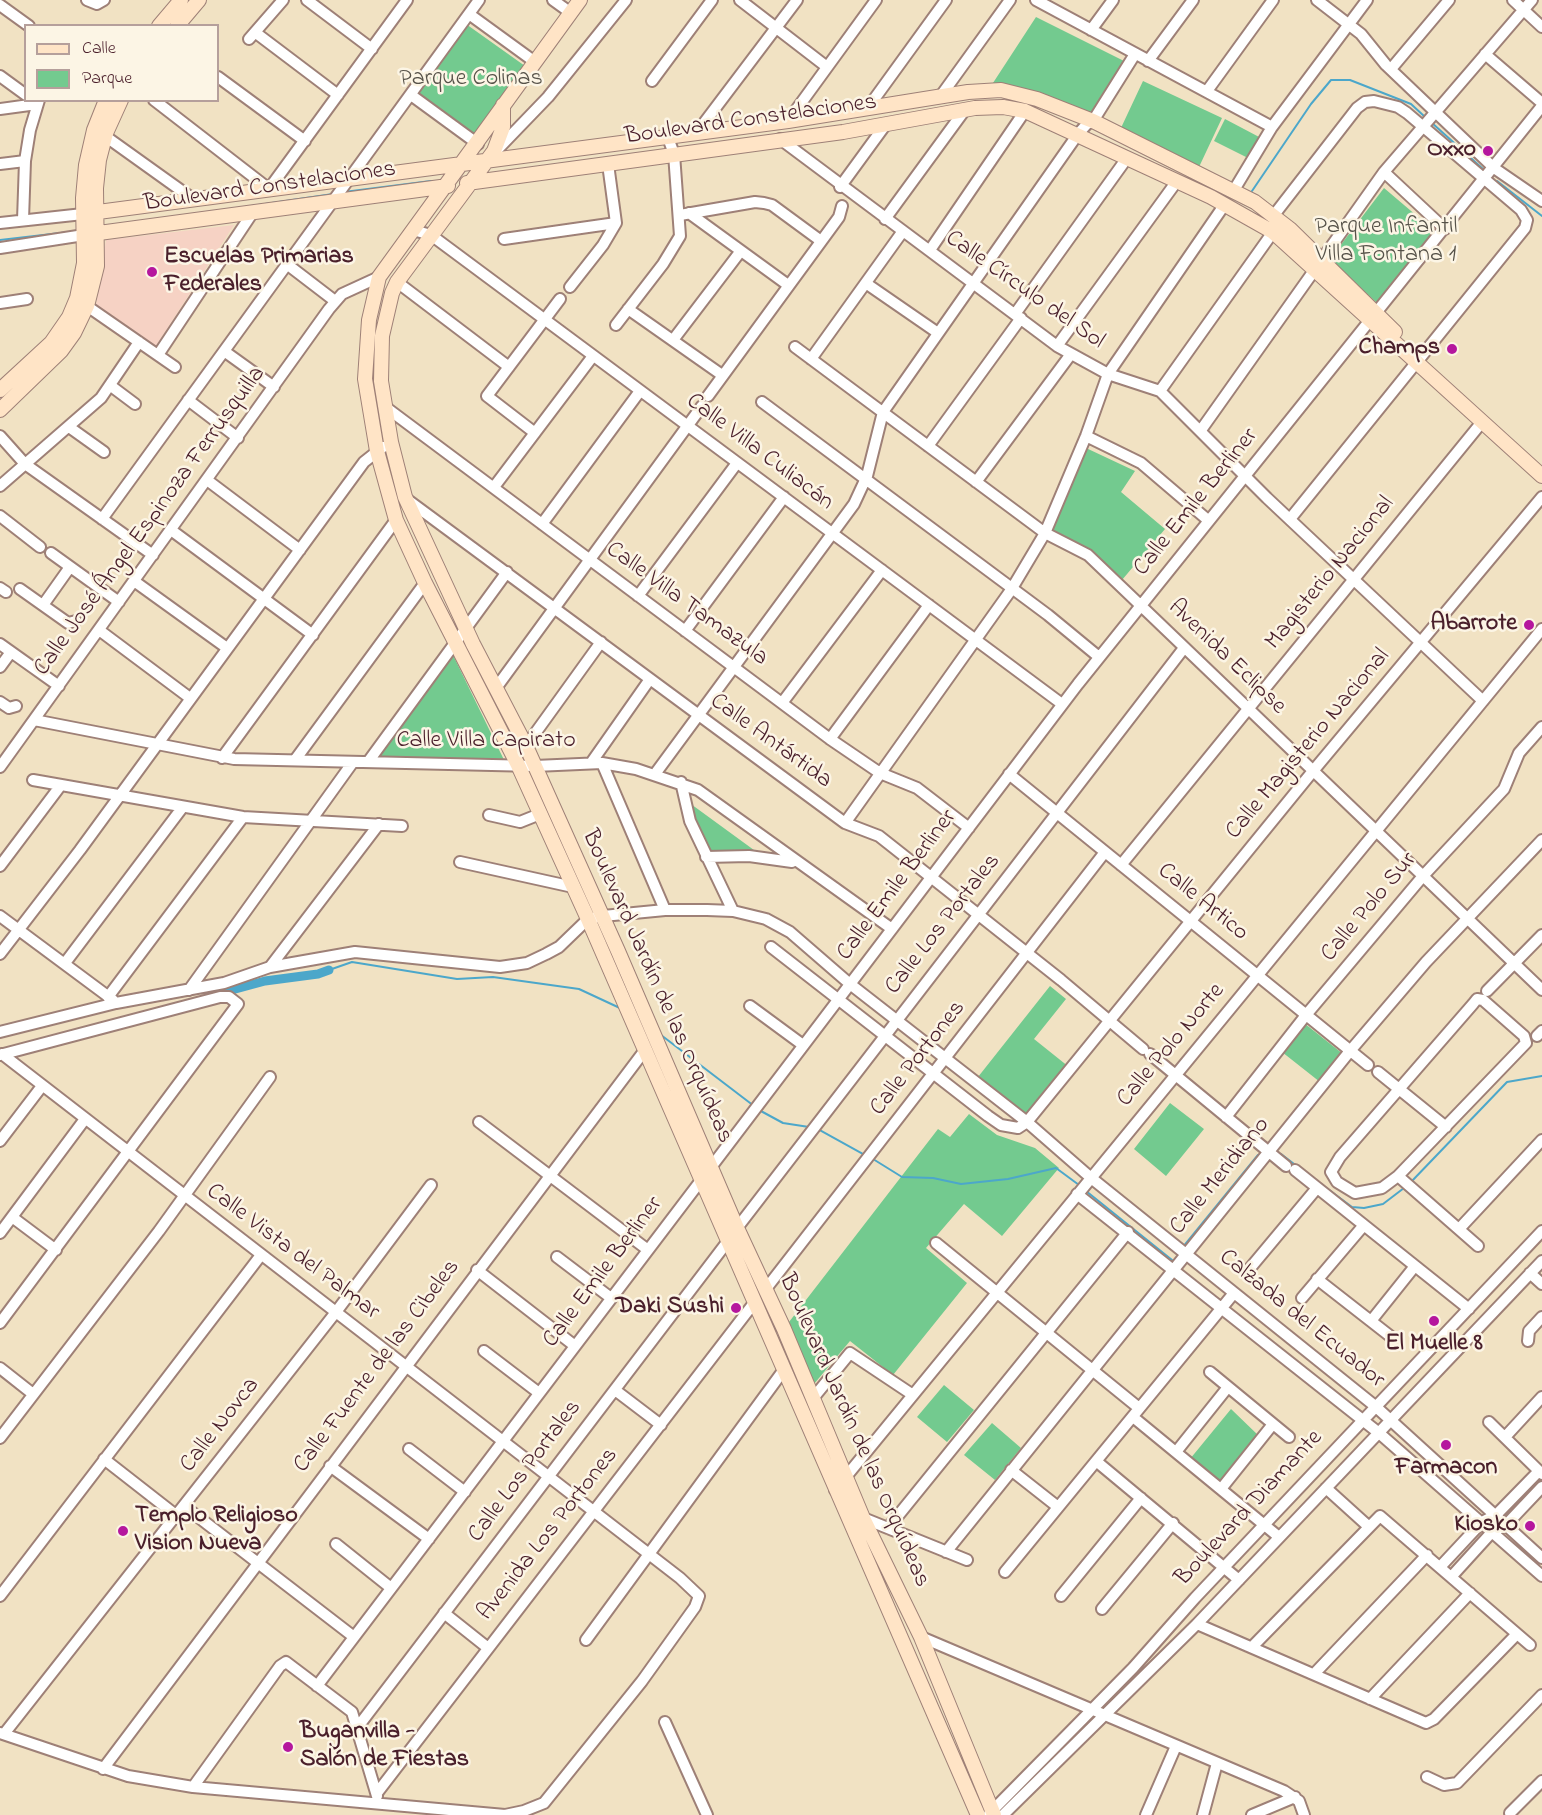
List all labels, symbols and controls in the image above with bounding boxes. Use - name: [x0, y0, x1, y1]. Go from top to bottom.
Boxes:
- legend: [24, 24, 219, 102]
- text: Calle: [82, 36, 116, 62]
- text: Parque: [82, 66, 132, 92]
- park label: Parque Colinas: [399, 66, 543, 94]
- street label: Boulevard Constelaciones: [623, 89, 879, 153]
- place label: Oxxo: [1427, 137, 1476, 165]
- marker: Oxxo: [1481, 144, 1495, 158]
- street label: Boulevard Constelaciones: [142, 156, 398, 220]
- park label: Parque Infantil Villa Fontana 1: [1314, 214, 1458, 270]
- street label: Calle Círculo del Sol: [939, 225, 1109, 357]
- place label: Escuelas Primarias Federales: [164, 244, 354, 300]
- marker: Escuelas Primarias Federales: [145, 265, 159, 279]
- place label: Champs: [1359, 335, 1440, 363]
- marker: Champs: [1445, 342, 1459, 356]
- street label: Calle José Ángel Espinoza Ferrusquilla: [29, 362, 273, 682]
- street label: Calle Villa Culiacán: [679, 388, 839, 518]
- street label: Calle Emile Berliner: [1129, 423, 1265, 583]
- street label: Magisterio Nacional: [1260, 491, 1402, 657]
- street label: Calle Villa Tamazula: [599, 536, 773, 674]
- street label: Avenida Eclipse: [1161, 594, 1291, 722]
- place label: Abarrote: [1430, 611, 1517, 639]
- marker: Abarrote: [1522, 618, 1536, 632]
- street label: Calle Magisterio Nacional: [1221, 644, 1397, 846]
- street label: Calle Antártida: [703, 688, 837, 796]
- street label: Calle Villa Capirato: [396, 728, 576, 756]
- street label: Calle Emile Berliner: [832, 805, 964, 967]
- street label: Boulevard Jardín de las Orquídeas: [574, 826, 738, 1148]
- street label: Calle Polo Sur: [1316, 847, 1424, 969]
- street label: Calle Los Portales: [880, 849, 1008, 1001]
- street label: Calle Artico: [1151, 858, 1253, 948]
- street label: Calle Polo Norte: [1112, 978, 1232, 1114]
- street label: Calle Portones: [865, 995, 973, 1123]
- street label: Calle Meridiano: [1165, 1112, 1277, 1242]
- street label: Calle Vista del Palmar: [200, 1178, 384, 1328]
- street label: Calle Emile Berliner: [538, 1192, 670, 1354]
- street label: Calzada del Ecuador: [1212, 1244, 1390, 1396]
- street label: Calle Fuente de las Cibeles: [288, 1255, 468, 1479]
- street label: Boulevard Jardín de las Orquídeas: [771, 1270, 935, 1592]
- place label: Daki Sushi: [616, 1294, 724, 1322]
- marker: Daki Sushi: [729, 1301, 743, 1315]
- marker: El Muelle 8: [1427, 1314, 1441, 1328]
- place label: El Muelle 8: [1385, 1331, 1483, 1359]
- street label: Calle Novca: [175, 1373, 267, 1479]
- street label: Calle Los Portales: [463, 1395, 589, 1549]
- street label: Boulevard Diamante: [1170, 1425, 1330, 1593]
- marker: Farmacon: [1439, 1438, 1453, 1452]
- street label: Avenida Los Portones: [473, 1443, 625, 1627]
- place label: Farmacon: [1395, 1455, 1497, 1483]
- place label: Templo Religioso Vision Nueva: [135, 1503, 298, 1559]
- place label: Kiosko: [1454, 1512, 1518, 1540]
- marker: Kiosko: [1523, 1519, 1537, 1533]
- marker: Templo Religioso Vision Nueva: [116, 1524, 130, 1538]
- place label: Buganvilla - Salón de Fiestas: [300, 1719, 469, 1775]
- marker: Buganvilla - Salón de Fiestas: [281, 1740, 295, 1754]

